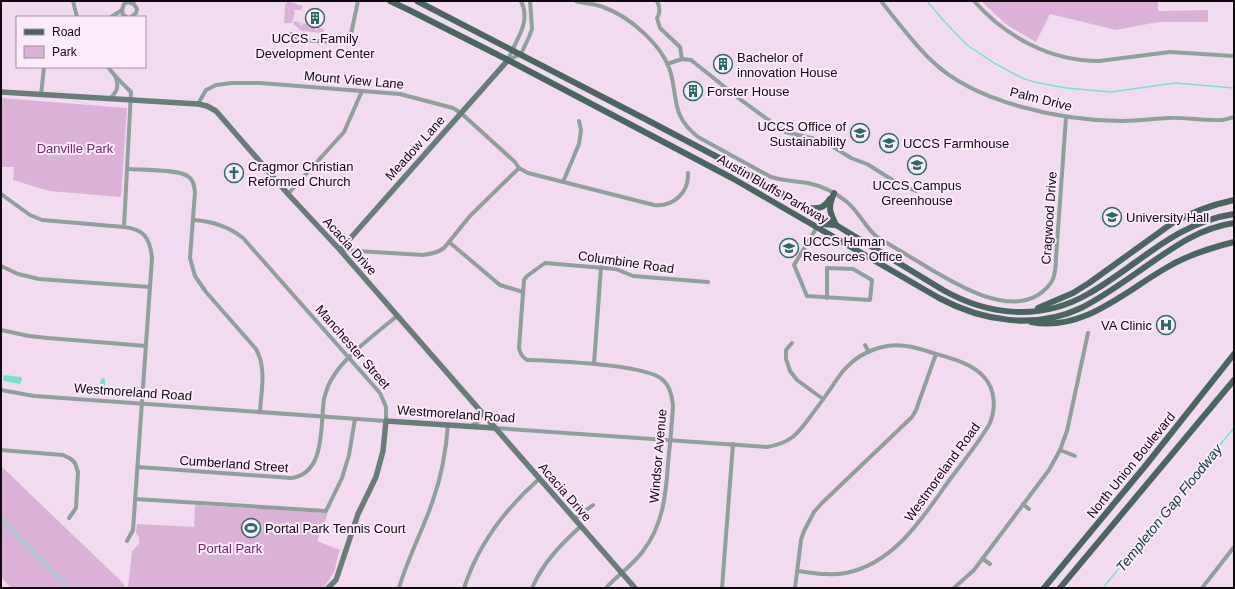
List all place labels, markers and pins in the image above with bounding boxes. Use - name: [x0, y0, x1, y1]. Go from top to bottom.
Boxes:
- building icon: UCCS - Family Development Center: [304, 7, 326, 29]
- place label: UCCS - Family Development Center: [255, 31, 375, 61]
- place label: Bachelor of innovation House: [737, 50, 837, 80]
- building icon: Bachelor of innovation House: [712, 53, 734, 75]
- building icon: Forster House: [682, 80, 704, 102]
- place label: Forster House: [707, 84, 789, 99]
- place label: UCCS Office of Sustainability: [757, 119, 846, 149]
- school or university icon: UCCS Office of Sustainability: [849, 122, 871, 144]
- school or university icon: UCCS Farmhouse: [878, 132, 900, 154]
- place label: UCCS Farmhouse: [903, 136, 1009, 151]
- school or university icon: UCCS Campus Greenhouse: [906, 154, 928, 176]
- place label: Cragmor Christian Reformed Church: [248, 159, 353, 189]
- church icon: Cragmor Christian Reformed Church: [223, 162, 245, 184]
- place label: UCCS Campus Greenhouse: [873, 178, 962, 208]
- school or university icon: University Hall: [1101, 206, 1123, 228]
- place label: University Hall: [1126, 210, 1209, 225]
- place label: UCCS Human Resources Office: [803, 234, 902, 264]
- school or university icon: UCCS Human Resources Office: [778, 237, 800, 259]
- hospital icon: VA Clinic: [1155, 314, 1177, 336]
- place label: VA Clinic: [1101, 318, 1152, 333]
- sports icon: Portal Park Tennis Court: [240, 517, 262, 539]
- place label: Portal Park Tennis Court: [265, 521, 406, 536]

